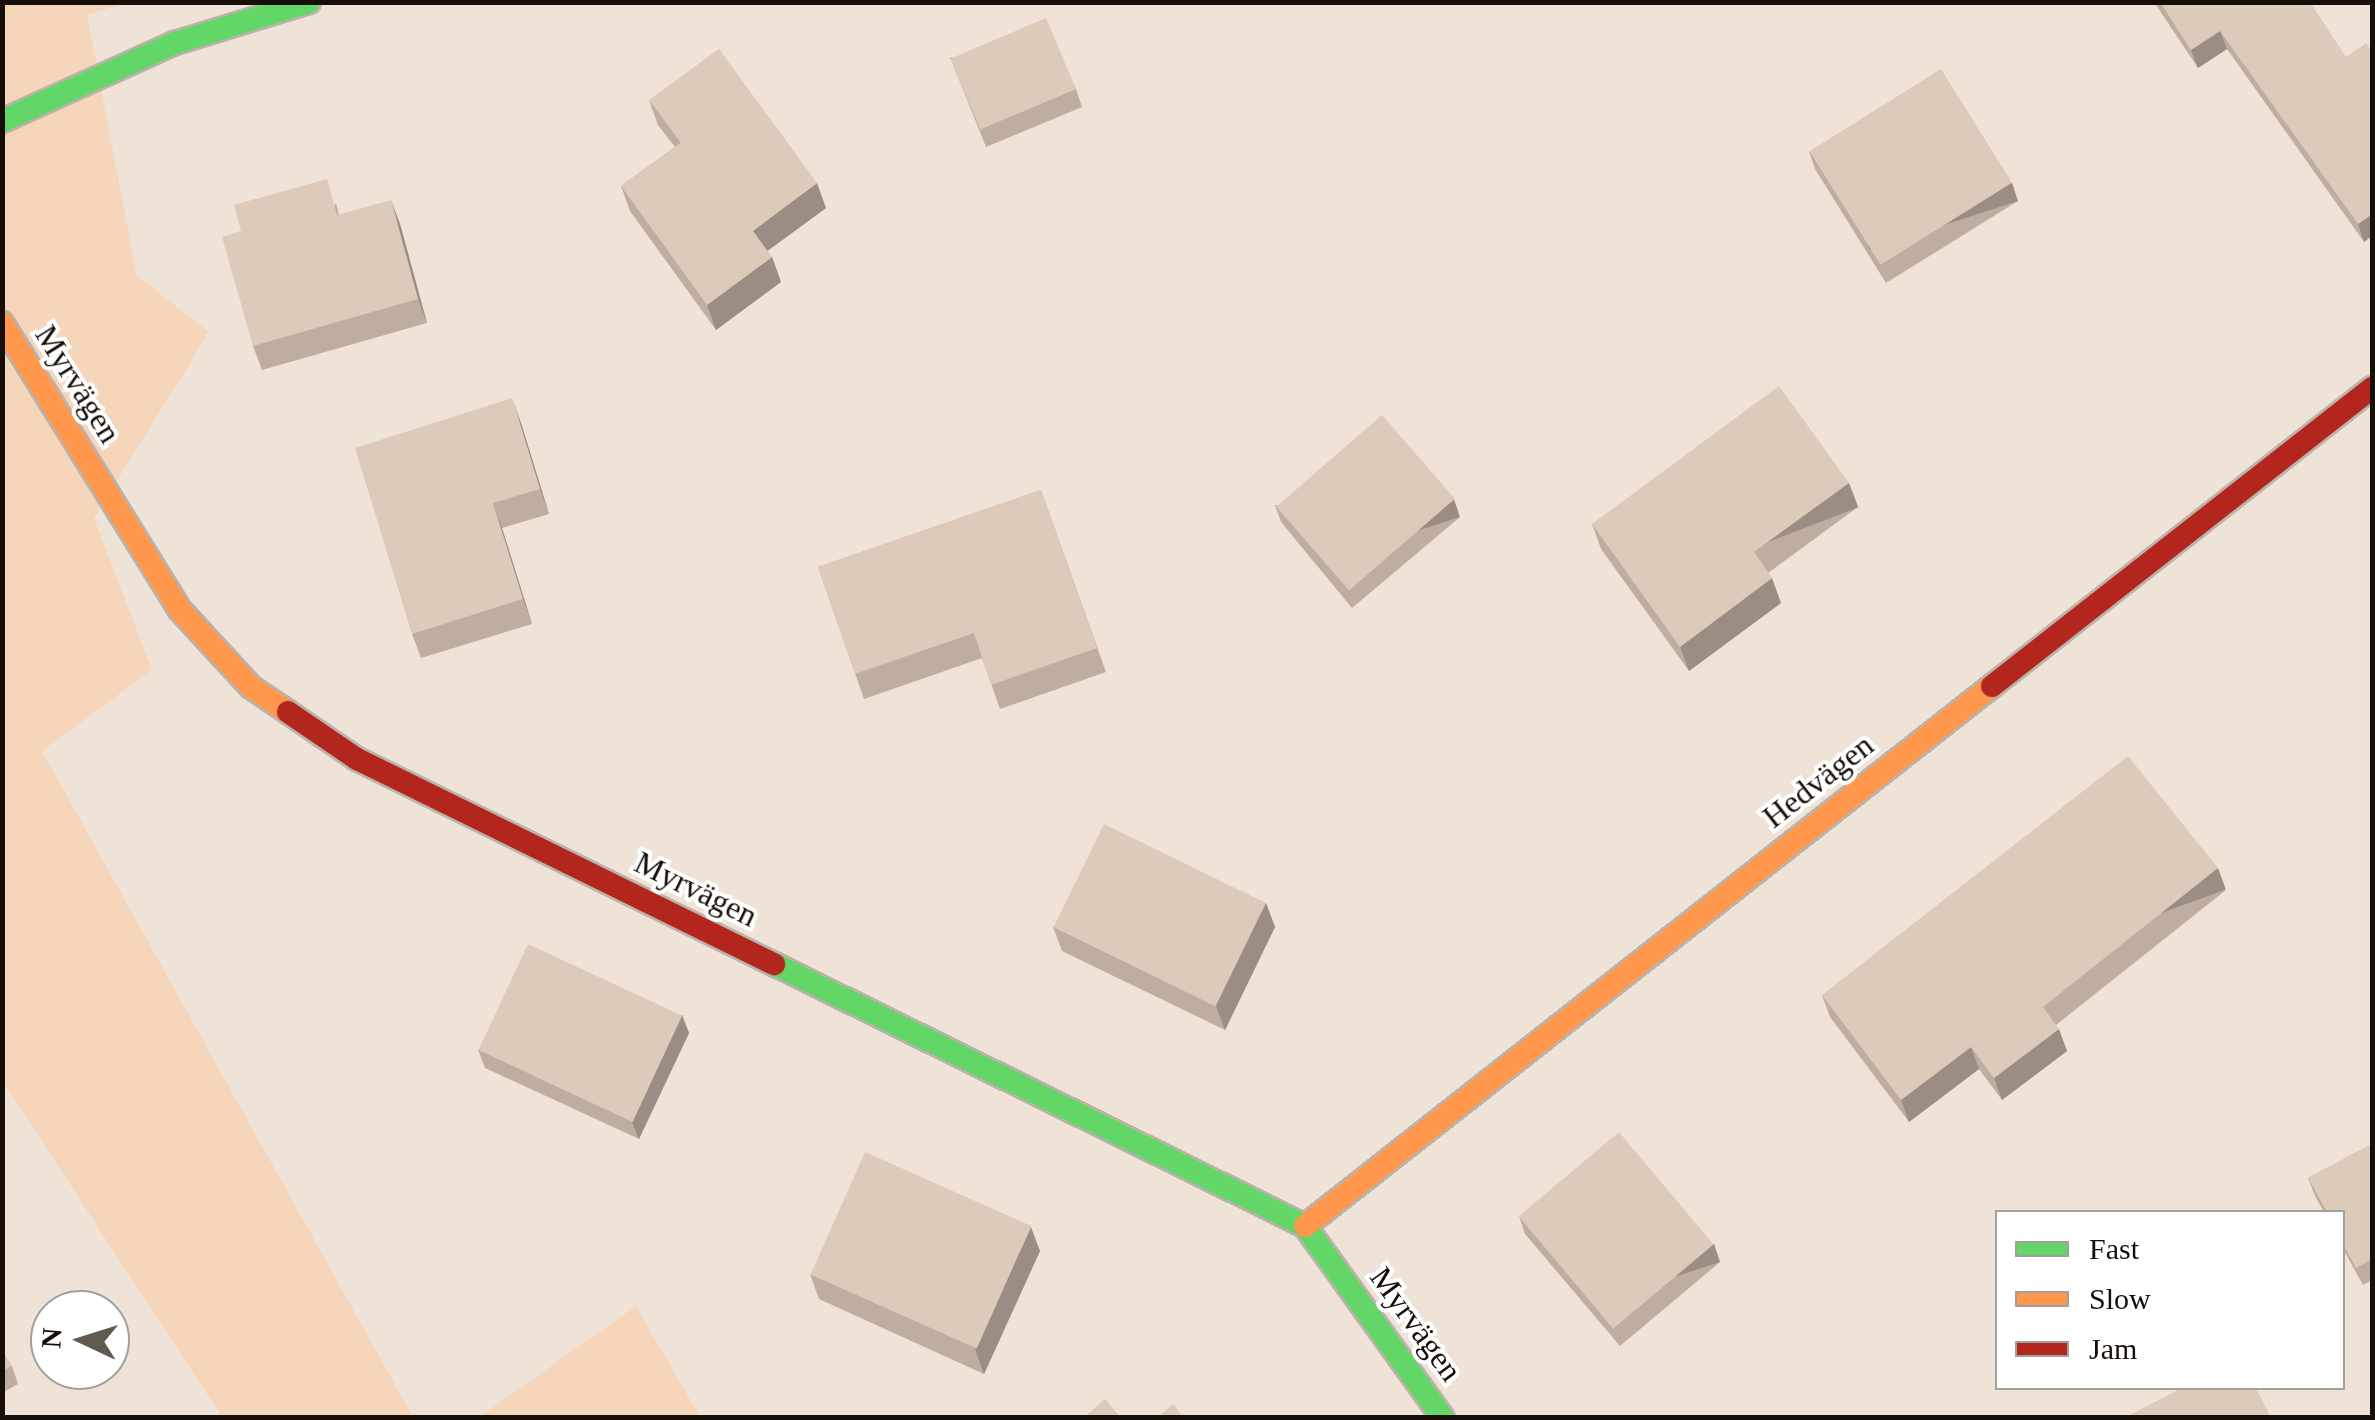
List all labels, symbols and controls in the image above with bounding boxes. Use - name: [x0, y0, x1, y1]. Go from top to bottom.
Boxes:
- street label: Myrvägen: [27, 318, 129, 450]
- street label: Hedvägen: [1755, 726, 1881, 836]
- street label: Myrvägen: [628, 843, 764, 935]
- legend: [1995, 1210, 2345, 1390]
- text: Fast: [2089, 1232, 2139, 1265]
- street label: Myrvägen: [1362, 1260, 1470, 1388]
- text: Slow: [2089, 1282, 2151, 1315]
- north arrow: [30, 1290, 130, 1390]
- text: N: [35, 1327, 68, 1349]
- text: Jam: [2089, 1332, 2137, 1365]

